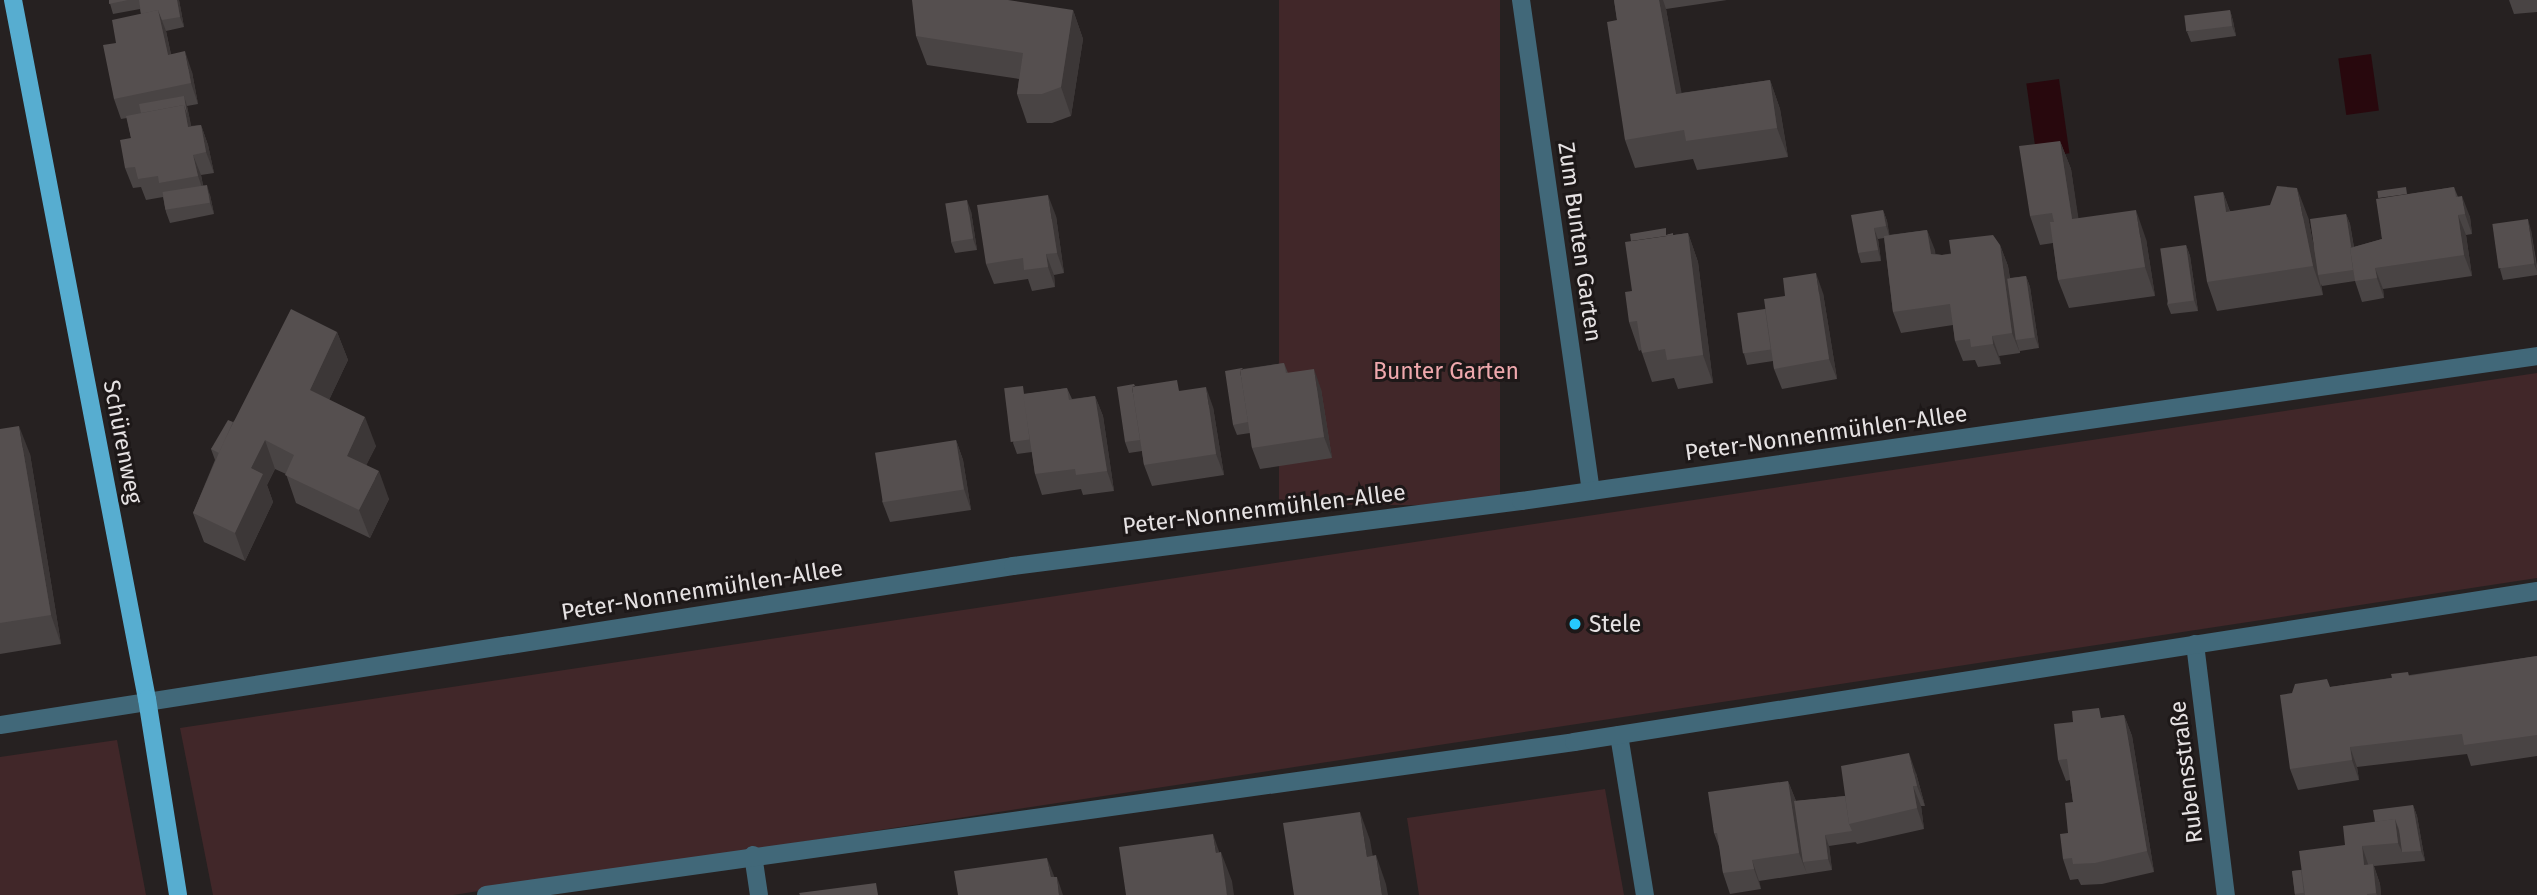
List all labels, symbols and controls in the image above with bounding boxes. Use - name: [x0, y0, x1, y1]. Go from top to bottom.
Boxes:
- street label: Zum Bunten Garten: [1552, 140, 1608, 344]
- park label: Bunter Garten: [1373, 357, 1519, 385]
- street label: Schürenweg: [97, 378, 149, 506]
- street label: Peter-Nonnenmühlen-Allee: [1683, 399, 1969, 467]
- street label: Peter-Nonnenmühlen-Allee: [1121, 478, 1407, 540]
- street label: Peter-Nonnenmühlen-Allee: [559, 554, 845, 626]
- place label: Stele: [1589, 610, 1641, 638]
- marker: Stele: [1567, 616, 1583, 632]
- street label: Rubensstraße: [2164, 699, 2208, 845]

